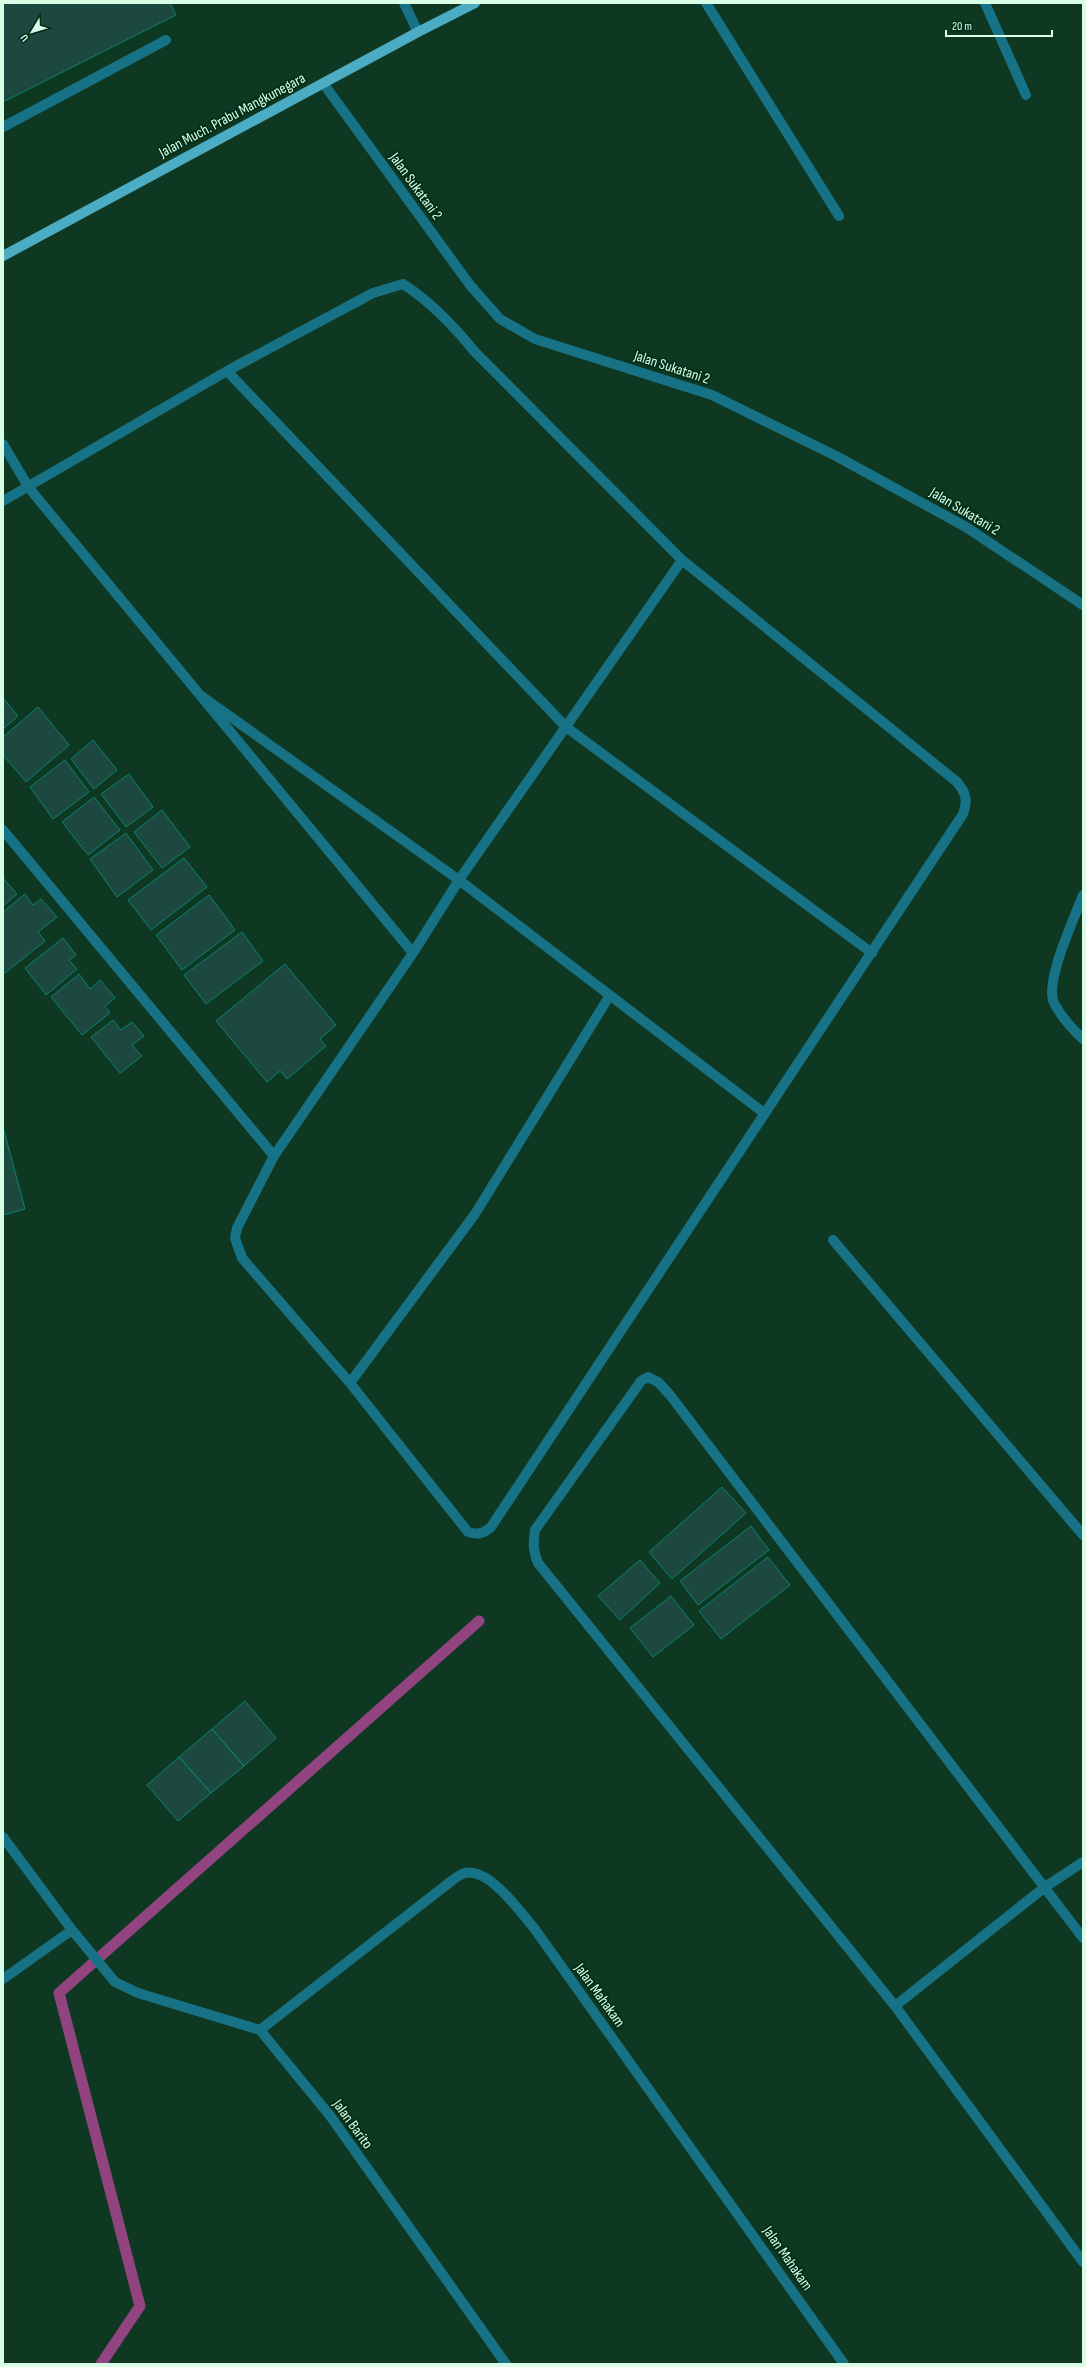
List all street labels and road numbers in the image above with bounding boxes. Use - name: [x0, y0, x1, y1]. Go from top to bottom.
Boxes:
- street label: Jalan Much. Prabu Mangkunegara: [155, 69, 309, 163]
- street label: Jalan Sukatani 2: [384, 148, 446, 224]
- street label: Jalan Sukatani 2: [631, 346, 712, 389]
- street label: Jalan Sukatani 2: [925, 483, 1003, 540]
- street label: Jalan Mahakam: [570, 1959, 629, 2031]
- street label: Jalan Barito: [328, 2095, 377, 2153]
- street label: Jalan Mahakam: [758, 2222, 817, 2294]

